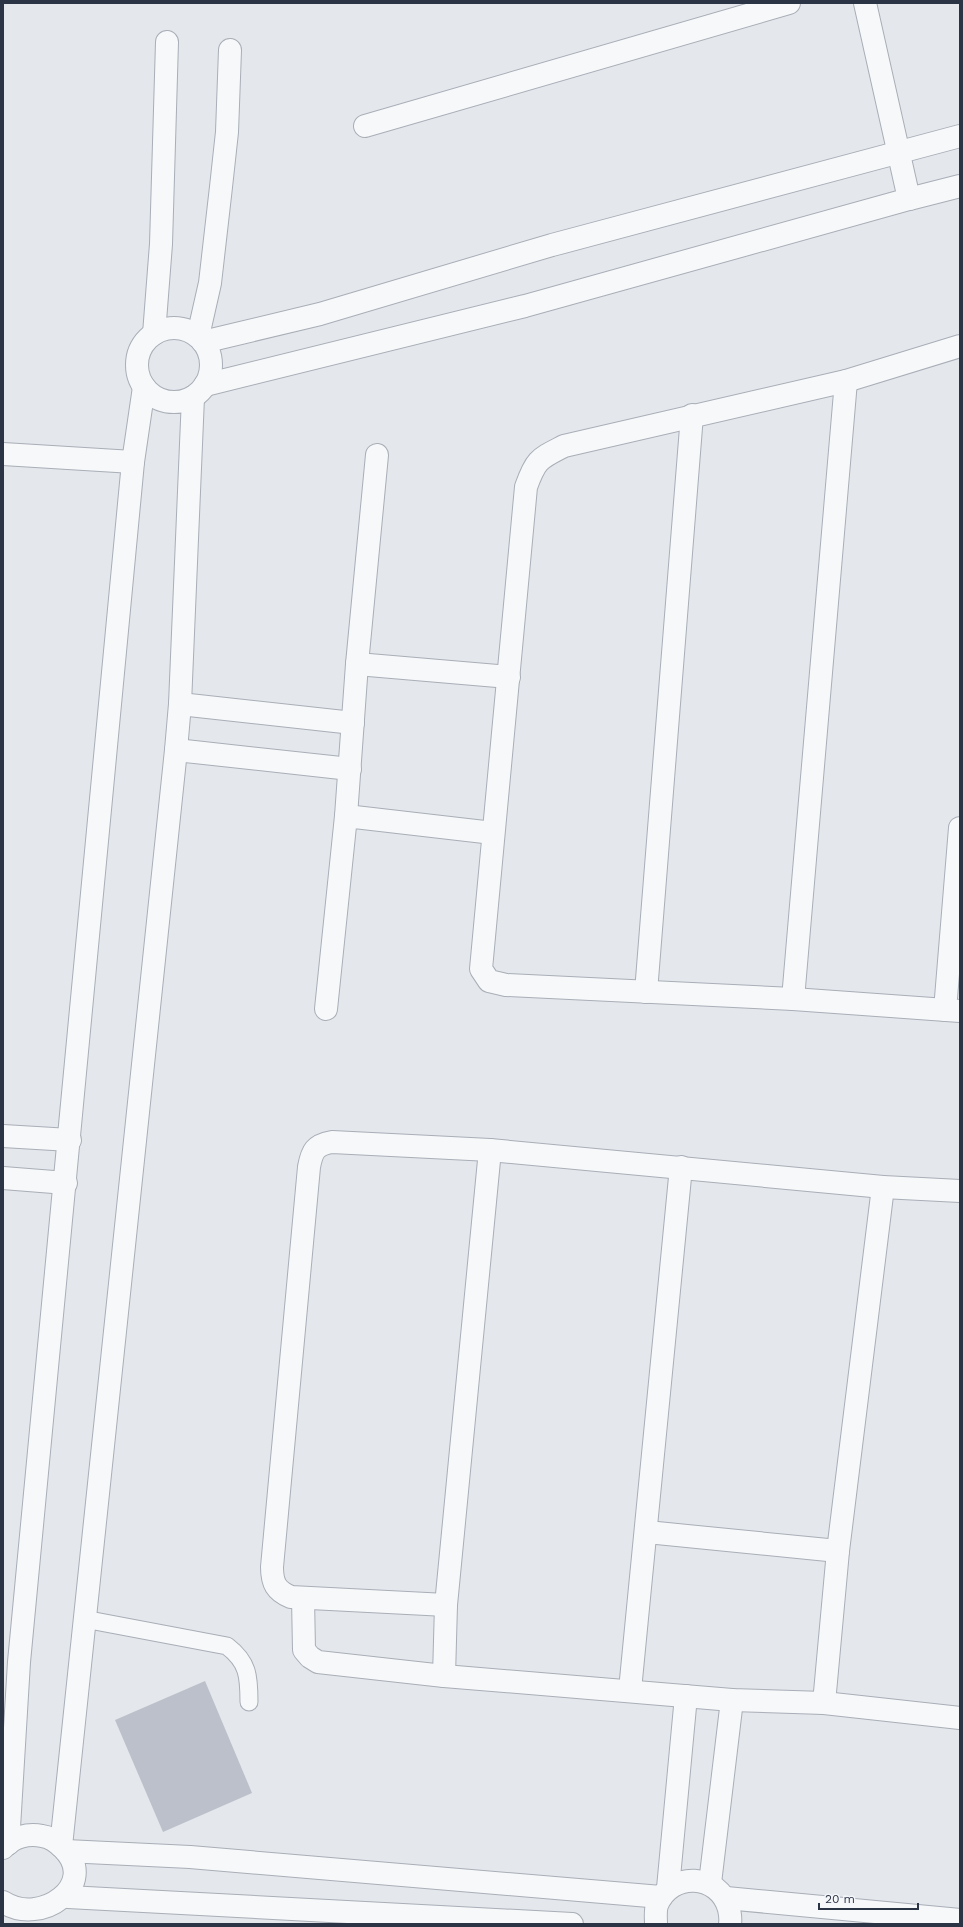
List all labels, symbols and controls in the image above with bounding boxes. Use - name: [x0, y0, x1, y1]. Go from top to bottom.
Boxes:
- scale bar: [819, 1885, 918, 1911]
- text: 20 m: [825, 1892, 855, 1906]

